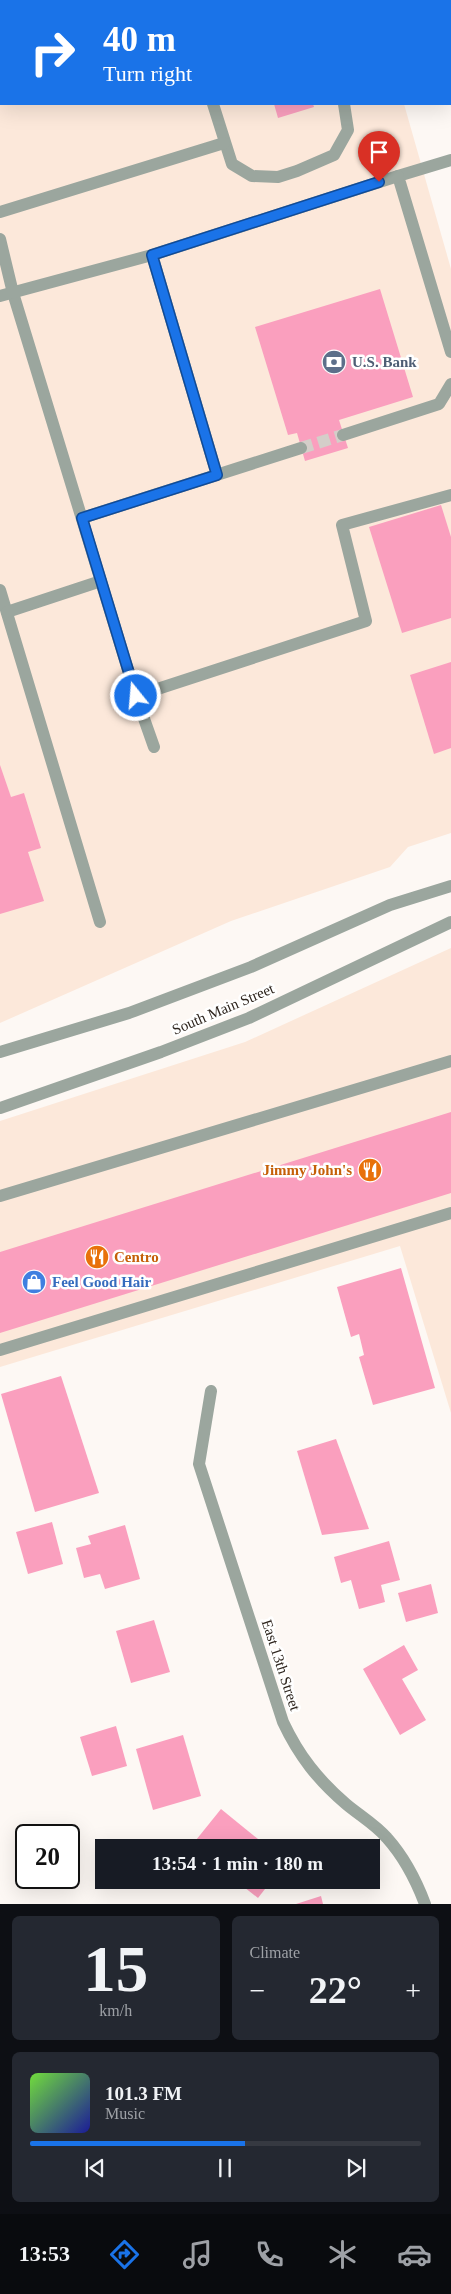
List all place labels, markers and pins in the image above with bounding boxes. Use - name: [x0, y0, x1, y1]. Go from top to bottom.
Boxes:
- pin: [358, 131, 400, 182]
- bank icon: U.S. Bank: [321, 349, 347, 375]
- place label: U.S. Bank: [352, 354, 417, 370]
- restaurant icon: Jimmy John's: [357, 1157, 383, 1183]
- place label: Jimmy John's: [262, 1162, 352, 1178]
- restaurant icon: Centro: [84, 1244, 110, 1270]
- place label: Centro: [114, 1249, 159, 1265]
- shop icon: Feel Good Hair: [21, 1269, 47, 1295]
- place label: Feel Good Hair: [52, 1274, 151, 1290]

